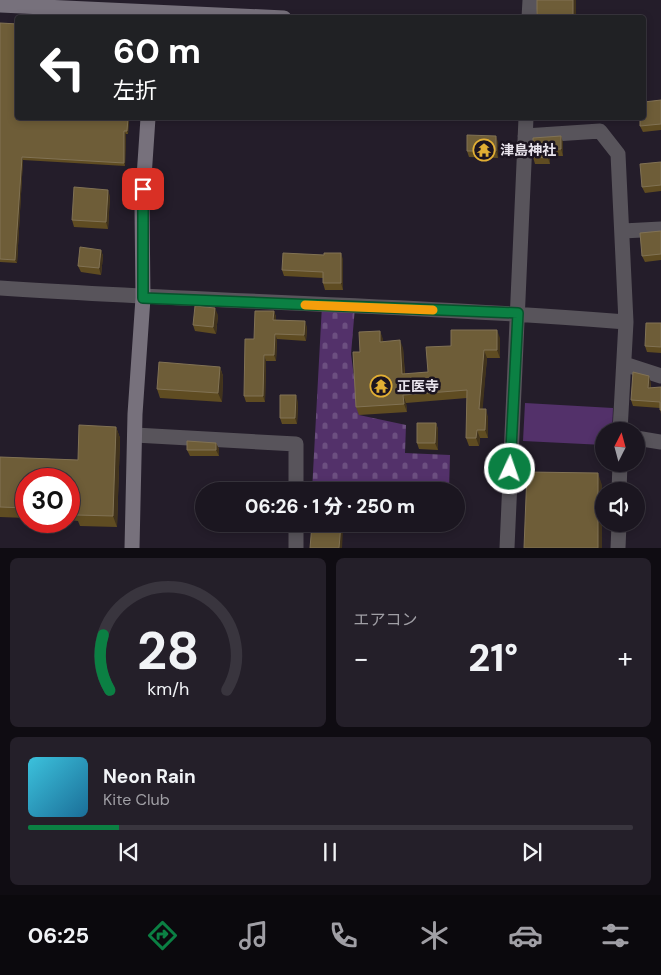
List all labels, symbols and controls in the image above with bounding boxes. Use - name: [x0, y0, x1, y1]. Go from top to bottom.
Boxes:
- text: 60 m: [113, 28, 201, 74]
- icon: left: [30, 35, 95, 100]
- text: 左折: [113, 76, 157, 105]
- temple icon: 津島神社: [472, 138, 496, 162]
- place label: 津島神社: [500, 141, 556, 159]
- pin: [122, 168, 164, 210]
- icon: arrive: [129, 175, 157, 203]
- temple icon: 正医寺: [369, 374, 393, 398]
- place label: 正医寺: [397, 377, 439, 395]
- north arrow: [595, 422, 645, 472]
- map controls: [595, 422, 645, 532]
- position arrow: [483, 442, 535, 494]
- speed limit sign: 30: [15, 468, 80, 533]
- button: sound: [595, 482, 645, 532]
- text: 06:26 · 1 分 · 250 m: [245, 494, 415, 519]
- text: エアコン: [354, 609, 418, 630]
- text: 28: [136, 617, 199, 685]
- text: 21°: [468, 633, 518, 683]
- text: −: [354, 640, 369, 677]
- text: +: [618, 640, 633, 677]
- text: km/h: [147, 677, 189, 701]
- text: Neon Rain: [103, 764, 196, 789]
- text: Kite Club: [103, 789, 170, 810]
- icon: previous: [115, 838, 143, 866]
- icon: pause: [316, 838, 344, 866]
- icon: next: [518, 838, 546, 866]
- icon: directions: [145, 918, 180, 953]
- icon: music: [236, 918, 271, 953]
- icon: phone: [326, 918, 361, 953]
- icon: climate: [417, 918, 452, 953]
- icon: car: [508, 918, 543, 953]
- icon: filters: [598, 918, 633, 953]
- text: 06:25: [28, 921, 89, 950]

